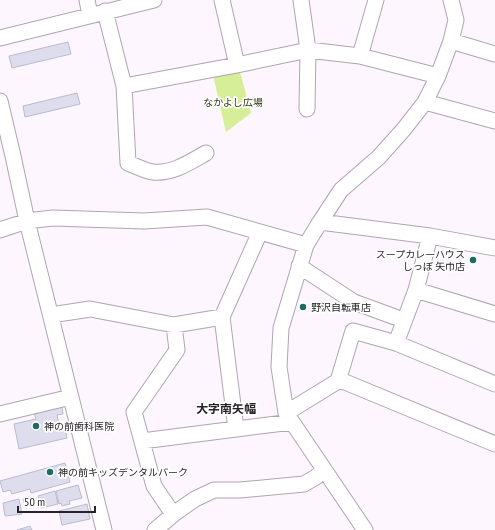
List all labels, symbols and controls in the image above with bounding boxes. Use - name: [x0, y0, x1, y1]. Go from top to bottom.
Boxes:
- park label: なかよし広場: [203, 96, 263, 109]
- place label: スープカレーハウス しっぽ 矢巾店: [376, 248, 465, 273]
- marker: スープカレーハウス しっぽ 矢巾店: [468, 255, 478, 265]
- place label: 野沢自転車店: [311, 301, 371, 314]
- marker: 野沢自転車店: [298, 302, 308, 312]
- district label: 大字南矢幅: [196, 401, 256, 416]
- place label: 神の前歯科医院: [44, 420, 114, 433]
- marker: 神の前歯科医院: [31, 421, 41, 431]
- place label: 神の前キッズデンタルパーク: [58, 466, 188, 479]
- marker: 神の前キッズデンタルパーク: [45, 467, 55, 477]
- scale bar: [18, 488, 95, 514]
- text: 50 m: [24, 494, 45, 509]

